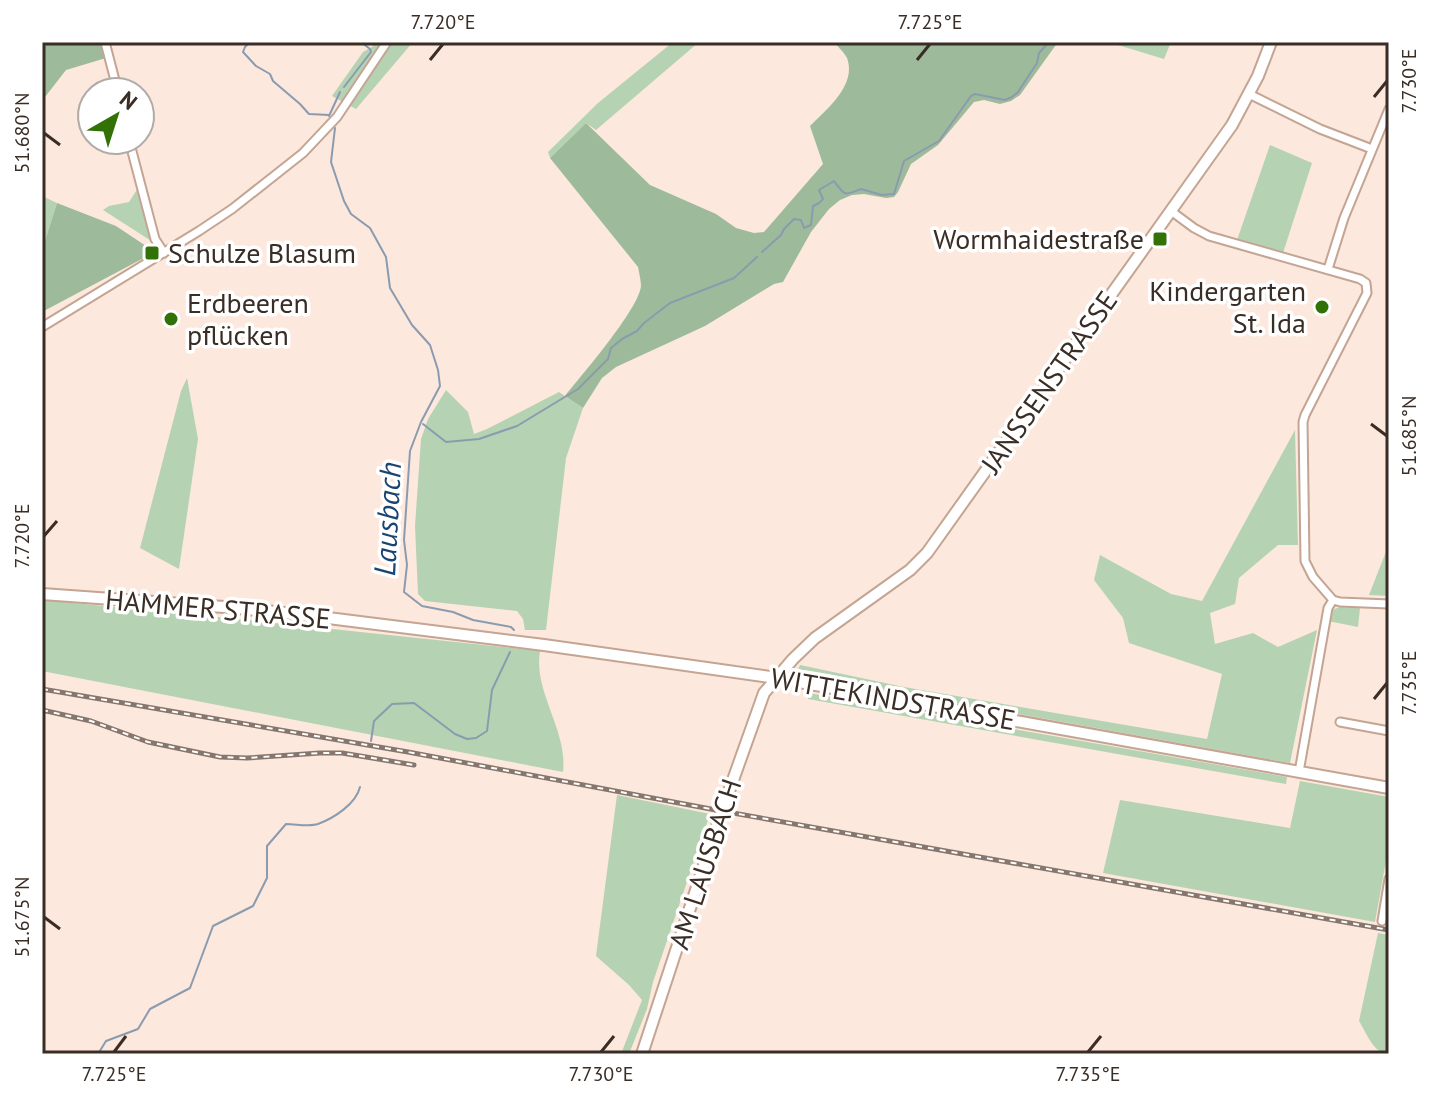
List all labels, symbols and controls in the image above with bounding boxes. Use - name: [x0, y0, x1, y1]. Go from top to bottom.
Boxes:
- text: 7.720°E: [411, 9, 475, 35]
- text: 7.725°E: [898, 9, 962, 35]
- text: 7.730°E: [1396, 49, 1422, 113]
- north arrow: [76, 76, 156, 156]
- text: N: [114, 85, 143, 116]
- text: 51.680°N: [9, 93, 35, 173]
- place label: Wormhaidestraße: [933, 220, 1144, 257]
- marker: Wormhaidestraße: [1151, 230, 1169, 248]
- place label: Schulze Blasum: [168, 234, 356, 271]
- marker: Schulze Blasum: [143, 244, 161, 262]
- place label: Kindergarten St. Ida: [1149, 272, 1306, 341]
- street label: JANSSENSTRASSE: [971, 283, 1125, 481]
- place label: Erdbeeren pflücken: [187, 284, 309, 353]
- marker: Kindergarten St. Ida: [1313, 298, 1331, 316]
- marker: Erdbeeren pflücken: [162, 310, 180, 328]
- text: 51.685°N: [1396, 396, 1422, 476]
- water label: Lausbach: [364, 461, 409, 577]
- text: 7.720°E: [9, 504, 35, 568]
- street label: HAMMER STRASSE: [104, 580, 332, 637]
- text: 7.735°E: [1396, 651, 1422, 715]
- street label: WITTEKINDSTRASSE: [768, 659, 1018, 738]
- street label: AM LAUSBACH: [660, 774, 749, 954]
- text: 51.675°N: [9, 877, 35, 957]
- text: 7.725°E: [82, 1061, 146, 1087]
- text: 7.730°E: [569, 1061, 633, 1087]
- text: 7.735°E: [1056, 1061, 1120, 1087]

